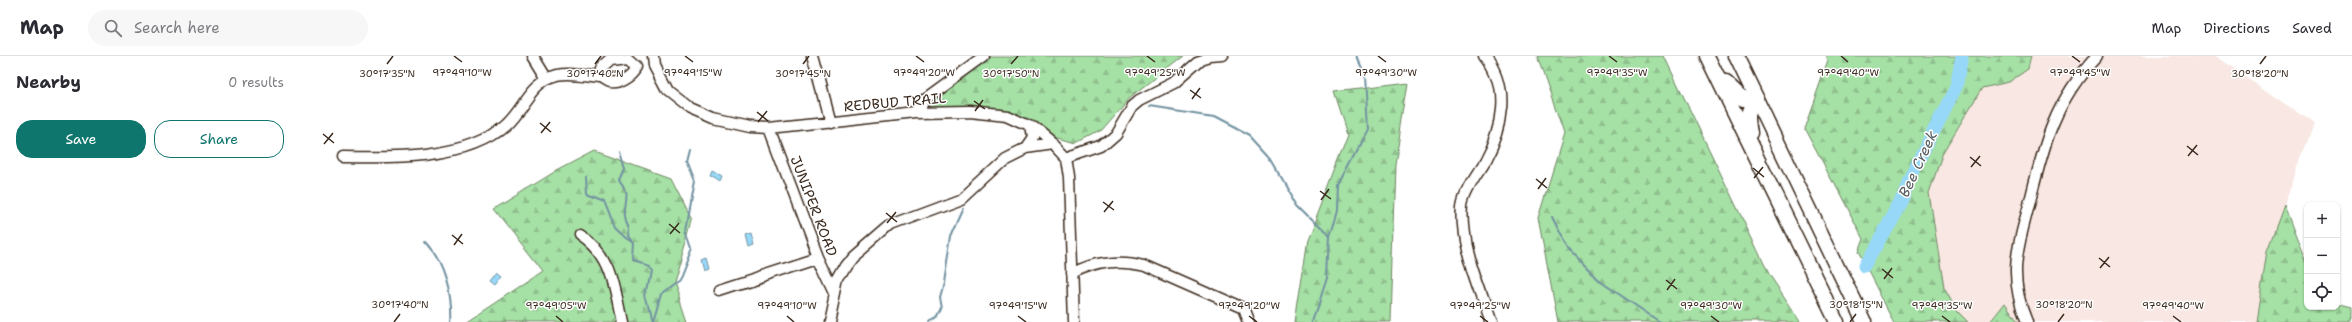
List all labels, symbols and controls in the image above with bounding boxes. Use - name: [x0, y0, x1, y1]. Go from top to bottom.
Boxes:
- search box: [88, 10, 368, 46]
- text: Map: [20, 15, 64, 40]
- icon: search: [102, 17, 124, 39]
- text: Search here: [134, 18, 220, 38]
- text: Map: [2152, 19, 2182, 37]
- text: Directions: [2204, 19, 2270, 37]
- text: Saved: [2292, 19, 2332, 37]
- text: 97°49'10"W: [432, 66, 492, 79]
- text: 97°49'15"W: [664, 66, 723, 79]
- text: 97°49'20"W: [893, 66, 955, 79]
- text: 97°49'25"W: [1124, 66, 1186, 79]
- text: 97°49'30"W: [1355, 66, 1417, 79]
- text: 97°49'35"W: [1587, 66, 1648, 79]
- text: 97°49'40"W: [1817, 66, 1879, 79]
- text: 97°49'45"W: [2050, 66, 2111, 79]
- text: 30°17'35"N: [359, 67, 415, 80]
- text: 30°17'40"N: [566, 67, 624, 80]
- text: 30°17'45"N: [775, 67, 831, 80]
- text: 30°17'50"N: [983, 67, 1039, 80]
- text: 30°18'20"N: [2231, 67, 2289, 80]
- text: Nearby: [16, 71, 81, 93]
- text: 0 results: [228, 74, 284, 91]
- street label: REDBUD TRAIL: [843, 89, 947, 115]
- button: Save: [16, 120, 146, 158]
- button: Share: [154, 120, 284, 158]
- water label: Bee Creek: [1894, 127, 1942, 201]
- street label: JUNIPER ROAD: [787, 153, 841, 259]
- map controls: [2304, 202, 2340, 310]
- button: +: [2304, 202, 2340, 238]
- button: −: [2304, 238, 2340, 274]
- button: locate: [2304, 274, 2340, 310]
- text: 30°17'40"N: [371, 298, 429, 311]
- text: 30°18'15"N: [1829, 298, 1883, 311]
- text: 30°18'20"N: [2035, 298, 2093, 311]
- text: 97°49'05"W: [525, 299, 587, 312]
- text: 97°49'10"W: [757, 299, 817, 312]
- text: 97°49'15"W: [989, 299, 1048, 312]
- text: 97°49'20"W: [1218, 299, 1280, 312]
- text: 97°49'25"W: [1449, 299, 1511, 312]
- text: 97°49'30"W: [1680, 299, 1742, 312]
- text: 97°49'35"W: [1912, 299, 1973, 312]
- text: 97°49'40"W: [2142, 299, 2204, 312]

